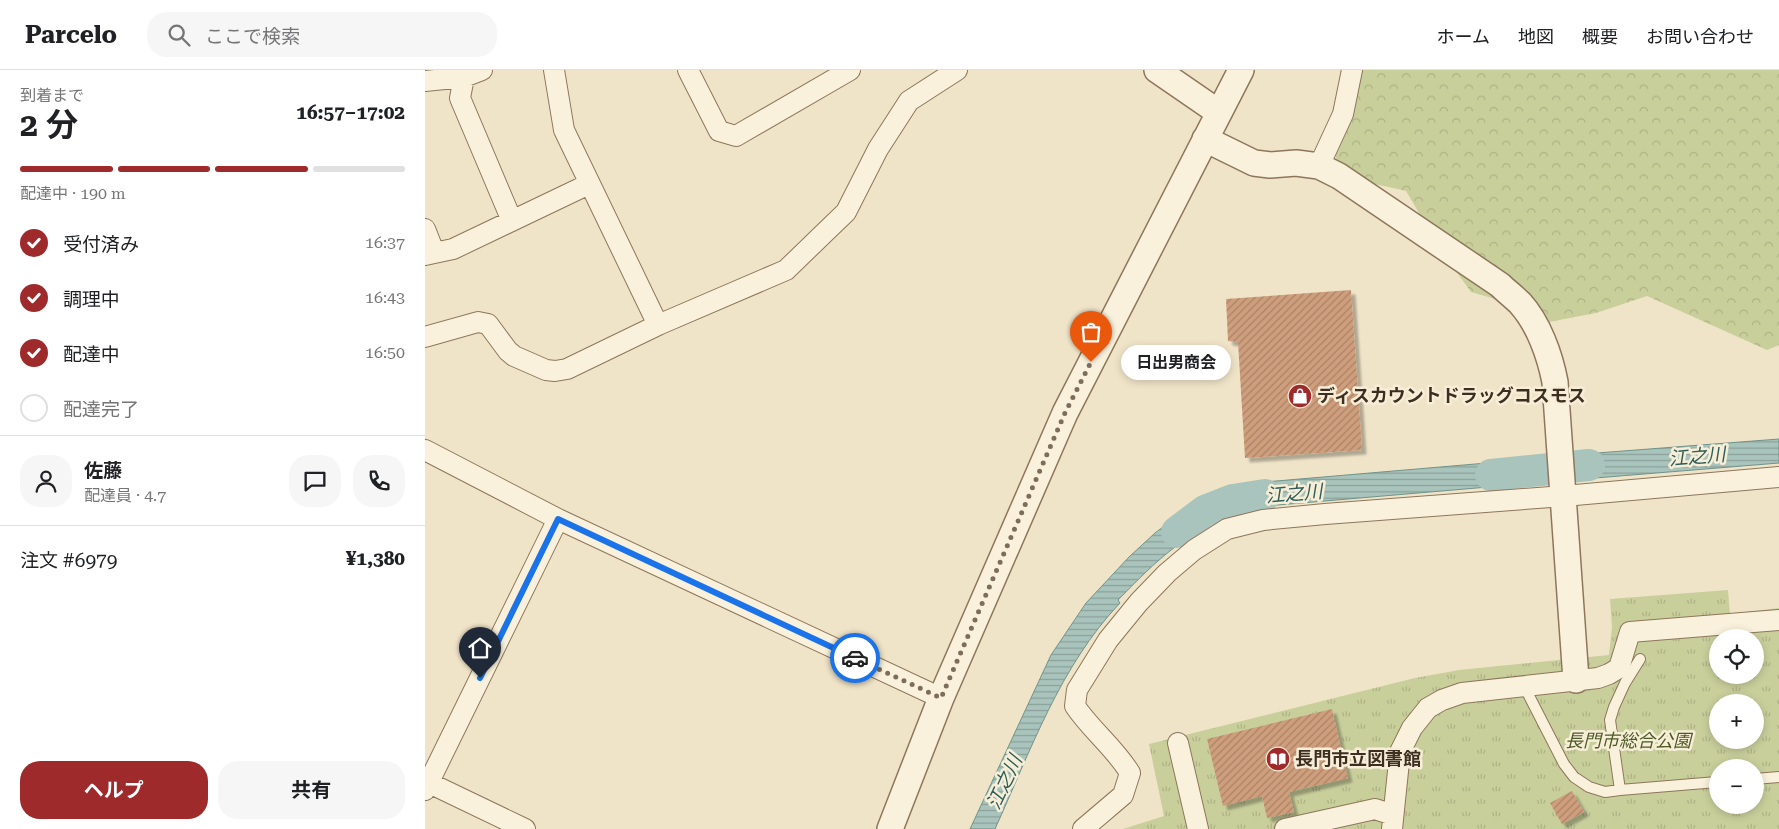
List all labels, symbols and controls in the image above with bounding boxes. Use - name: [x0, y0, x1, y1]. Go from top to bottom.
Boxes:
- search box: [147, 12, 497, 57]
- text: Parcelo: [25, 21, 117, 49]
- icon: search: [165, 21, 193, 49]
- text: ここで検索: [205, 25, 300, 48]
- text: ホーム: [1437, 26, 1490, 47]
- text: 地図: [1518, 26, 1554, 47]
- text: 概要: [1582, 26, 1618, 47]
- text: お問い合わせ: [1646, 26, 1754, 47]
- text: 到着まで: [20, 86, 84, 105]
- text: 16:57–17:02: [296, 101, 405, 124]
- text: 2 分: [20, 106, 78, 144]
- text: 配達中 · 190 m: [20, 184, 126, 203]
- icon: check: [20, 229, 48, 257]
- text: 受付済み: [63, 233, 139, 256]
- text: 16:37: [365, 233, 405, 252]
- icon: check: [20, 284, 48, 312]
- text: 調理中: [63, 288, 120, 311]
- text: 16:43: [365, 288, 405, 307]
- pin: [1070, 311, 1112, 362]
- icon: bag: [1077, 318, 1105, 346]
- icon: check: [20, 339, 48, 367]
- text: 配達中: [63, 343, 120, 366]
- text: 16:50: [365, 343, 405, 362]
- callout: 日出男商会: [1121, 344, 1231, 380]
- text: 日出男商会: [1136, 353, 1216, 372]
- shop icon: ディスカウントドラッグコスモス: [1287, 383, 1313, 409]
- place label: ディスカウントドラッグコスモス: [1317, 385, 1586, 406]
- text: 配達完了: [63, 398, 139, 421]
- water label: 江之川: [1668, 442, 1728, 470]
- button: person: [20, 455, 72, 507]
- button: chat: [289, 455, 341, 507]
- button: phone: [353, 455, 405, 507]
- text: 佐藤: [84, 459, 122, 482]
- water label: 江之川: [1265, 479, 1325, 507]
- text: 配達員 · 4.7: [84, 486, 166, 505]
- text: ¥1,380: [346, 547, 405, 570]
- text: 注文 #6979: [20, 549, 117, 572]
- pin: [459, 627, 501, 678]
- map controls: [1709, 629, 1764, 814]
- button: locate: [1709, 629, 1764, 684]
- courier: [830, 633, 880, 683]
- icon: home: [466, 634, 494, 662]
- icon: car: [841, 644, 869, 672]
- button: +: [1709, 694, 1764, 749]
- park label: 長門市総合公園: [1565, 730, 1694, 751]
- library icon: 長門市立図書館: [1265, 746, 1291, 772]
- place label: 長門市立図書館: [1295, 748, 1421, 769]
- water label: 江之川: [982, 750, 1028, 813]
- button: −: [1709, 759, 1764, 814]
- button: ヘルプ: [20, 761, 208, 819]
- button: 共有: [218, 761, 405, 819]

